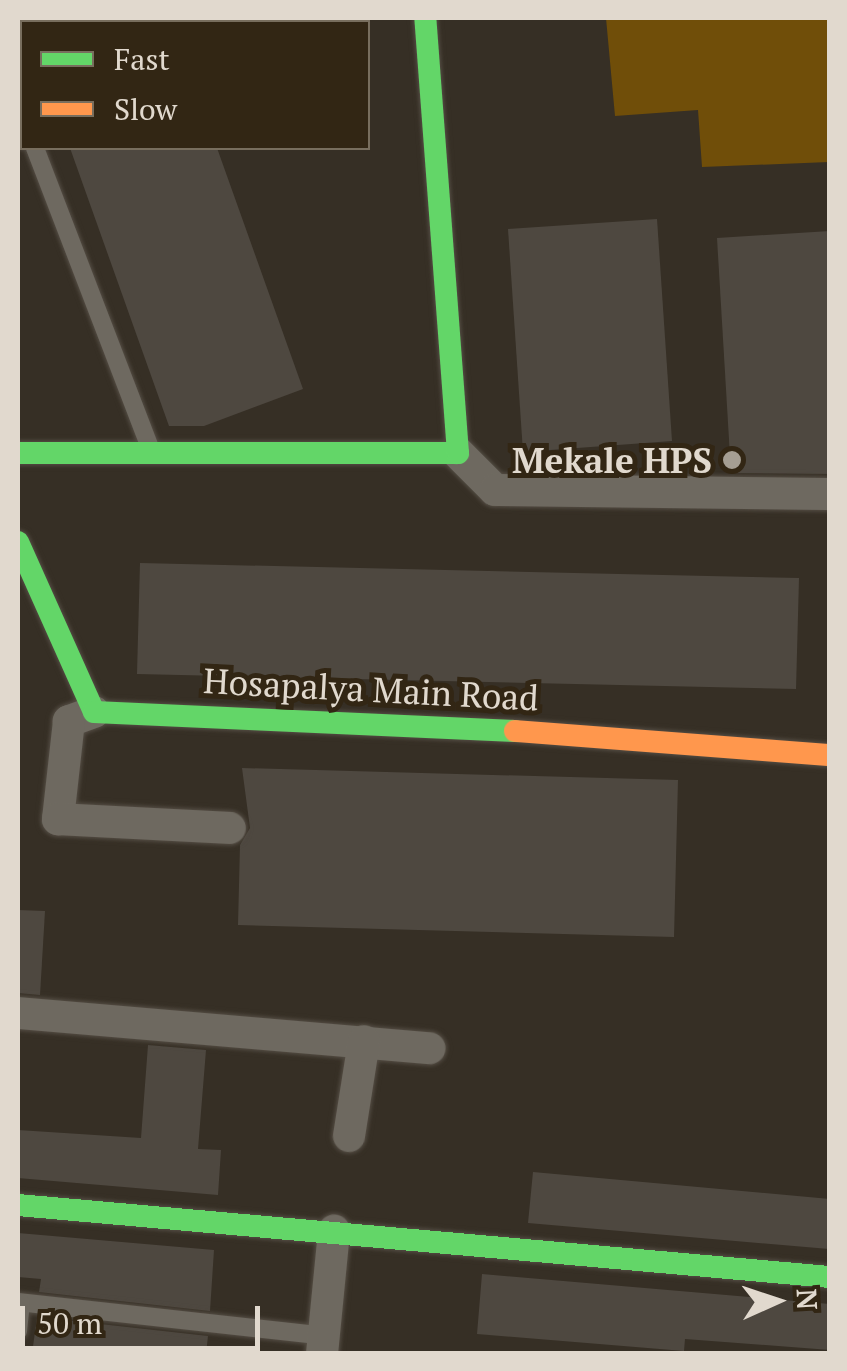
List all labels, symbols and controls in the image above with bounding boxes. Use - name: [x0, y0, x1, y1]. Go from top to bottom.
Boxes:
- legend: [20, 20, 370, 150]
- text: Fast: [114, 39, 170, 79]
- text: Slow: [114, 89, 177, 129]
- place label: Mekale HPS: [512, 439, 712, 481]
- marker: Mekale HPS: [721, 449, 743, 471]
- street label: Hosapalya Main Road: [202, 659, 540, 719]
- north arrow: [727, 1251, 827, 1351]
- scale bar: [25, 1286, 265, 1348]
- text: N: [788, 1288, 826, 1311]
- text: 50 m: [37, 1303, 102, 1343]

